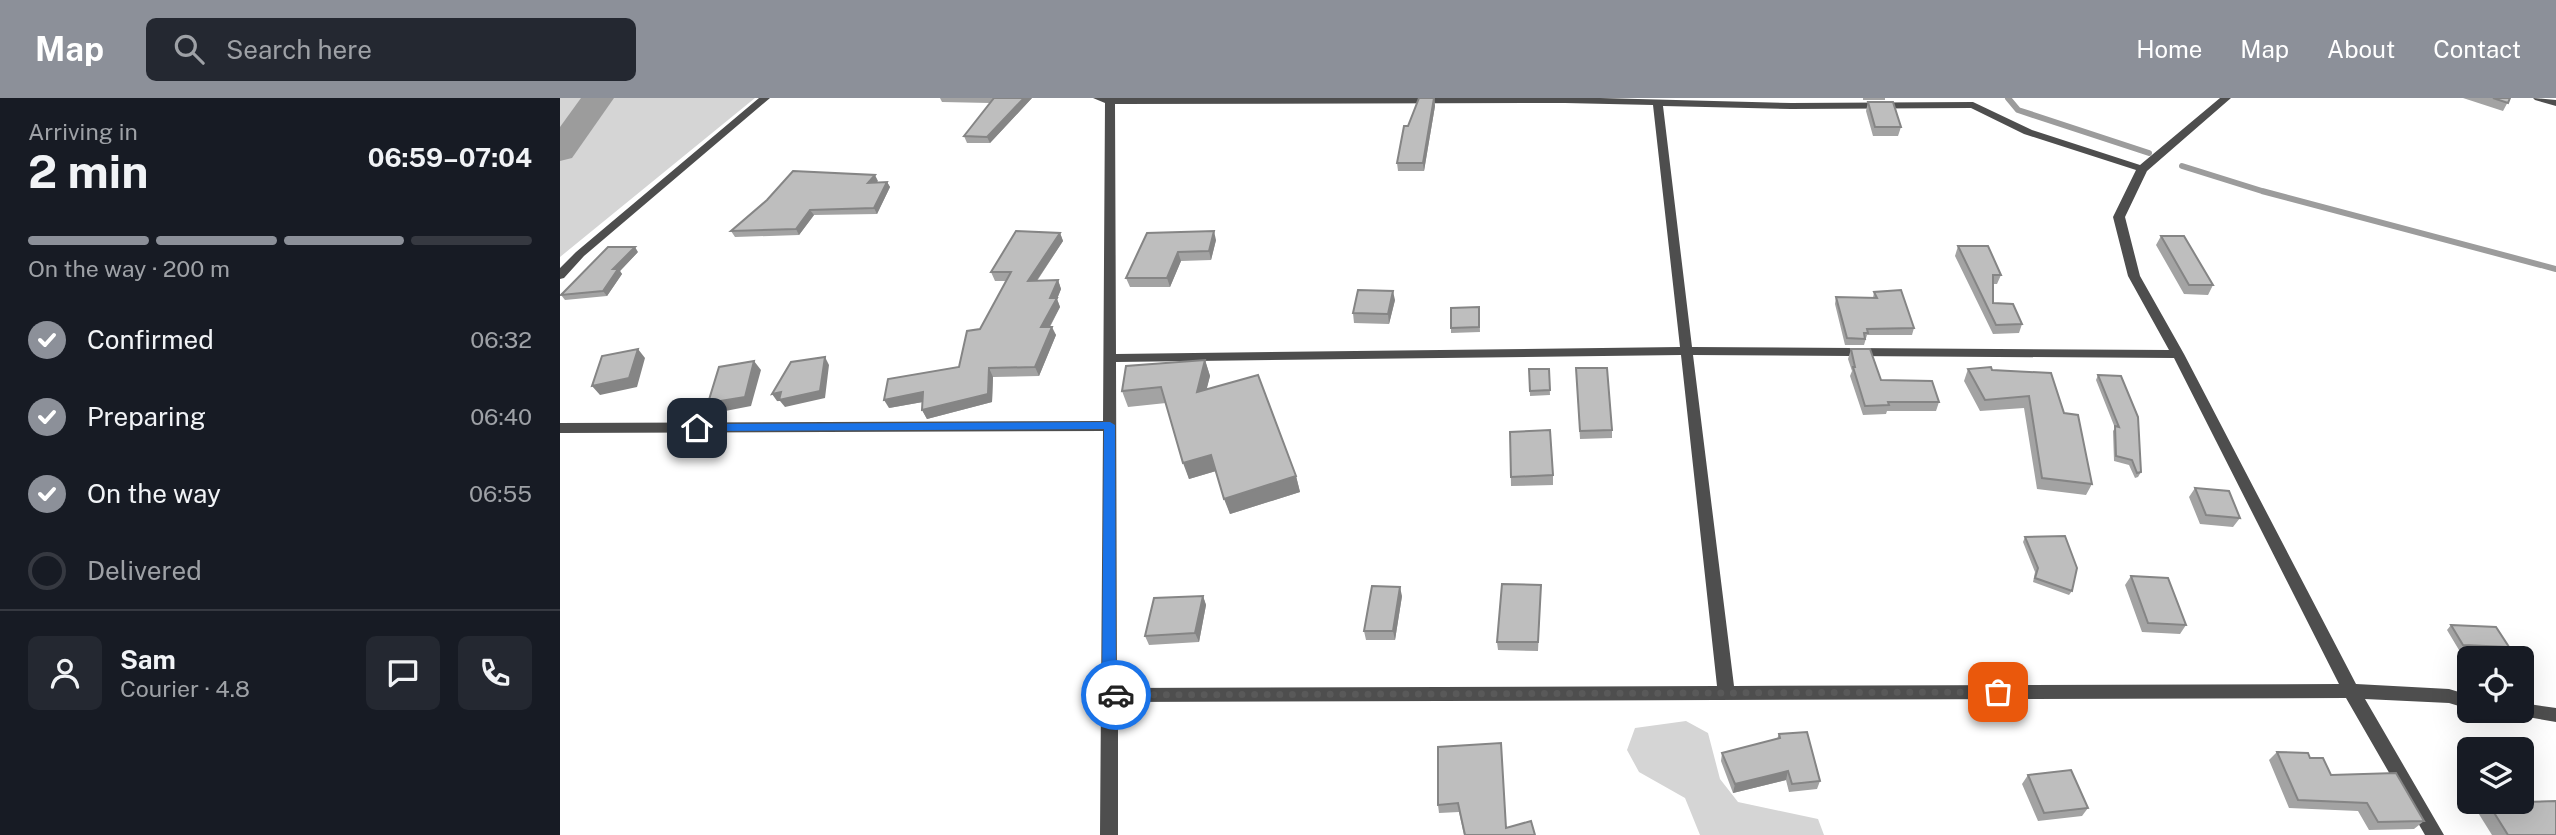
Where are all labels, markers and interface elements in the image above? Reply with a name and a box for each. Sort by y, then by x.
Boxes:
search box [146,18,636,81]
text: Map [35,30,104,68]
icon: search [170,30,208,68]
text: Search here [226,34,372,65]
text: Home [2136,35,2202,63]
text: Map [2240,35,2289,63]
text: About [2327,35,2395,63]
text: Contact [2433,35,2521,63]
text: Arriving in [28,118,138,145]
text: 06:59–07:04 [368,142,532,173]
text: 2 min [28,144,148,198]
text: On the way · 200 m [28,255,230,282]
icon: check [28,321,66,359]
text: Confirmed [87,324,214,355]
text: 06:32 [470,326,532,353]
icon: check [28,398,66,436]
pin [667,398,727,458]
text: Preparing [87,401,206,432]
text: 06:40 [470,403,532,430]
icon: home [678,409,716,447]
icon: check [28,475,66,513]
text: On the way [87,478,221,509]
text: 06:55 [469,480,532,507]
text: Delivered [87,555,202,586]
button: person [28,636,102,710]
button: chat [366,636,440,710]
button: phone [458,636,532,710]
text: Sam [120,644,176,675]
map controls [2457,646,2534,814]
button: locate [2457,646,2534,723]
courier [1081,660,1151,730]
pin [1968,662,2028,722]
icon: bag [1979,673,2017,711]
text: Courier · 4.8 [120,675,250,702]
icon: car [1097,676,1135,714]
button: layers [2457,737,2534,814]

